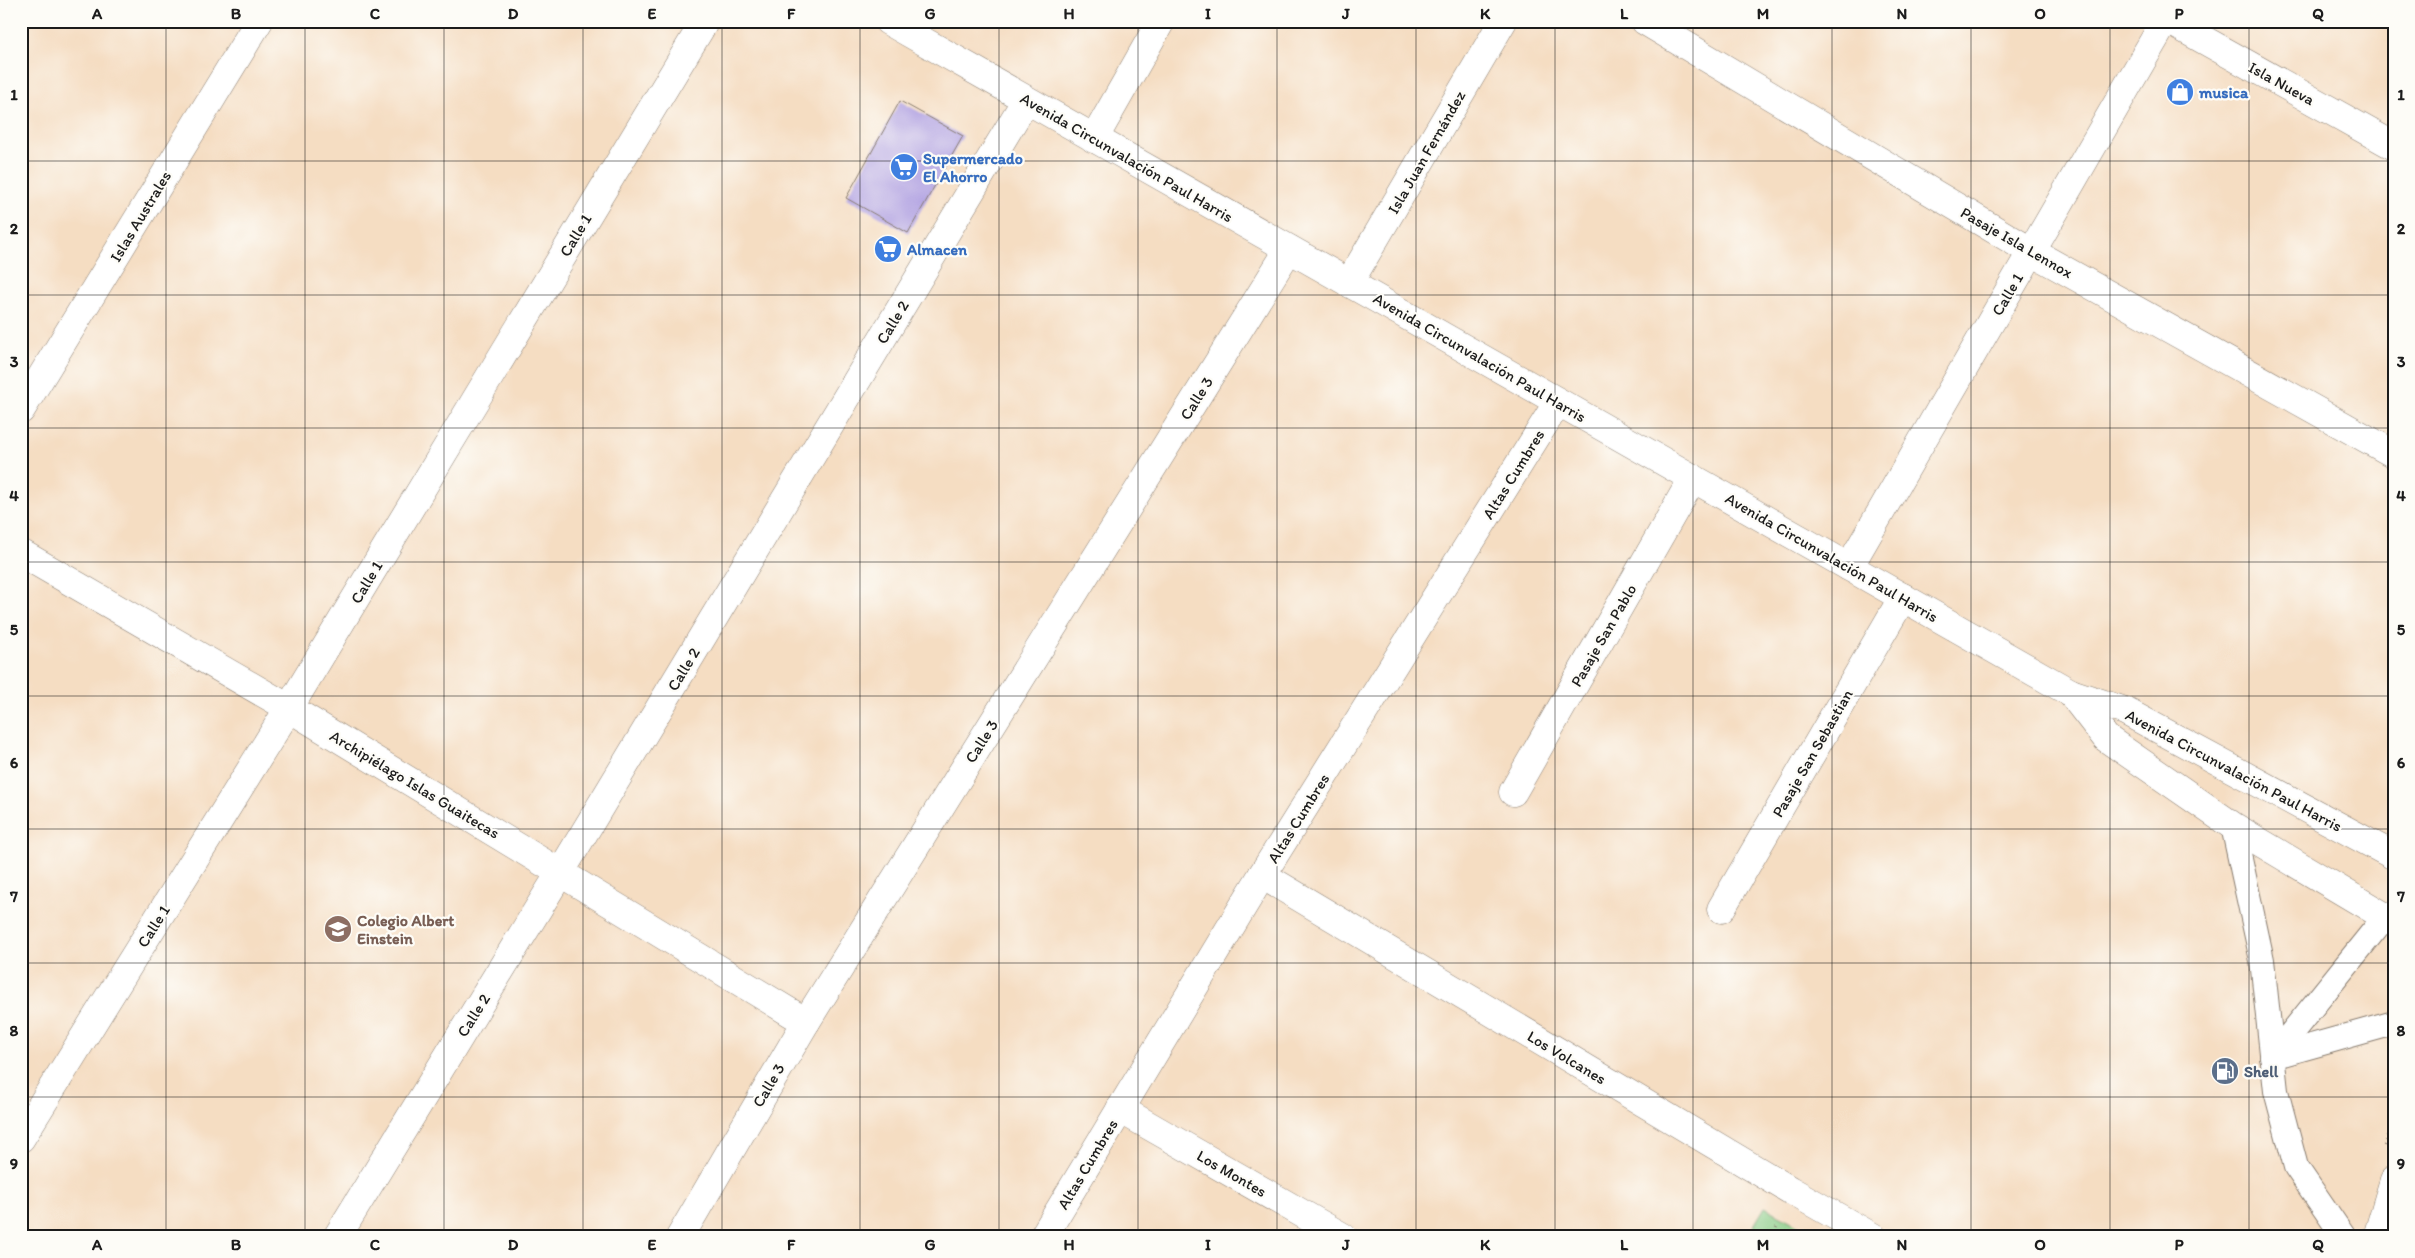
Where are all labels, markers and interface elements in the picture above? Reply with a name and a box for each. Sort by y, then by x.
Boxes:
text: A [91,4,103,23]
text: B [231,4,242,23]
text: C [370,4,381,23]
text: D [508,4,519,23]
text: E [648,4,657,23]
text: F [787,4,796,23]
text: G [924,4,936,23]
text: H [1063,4,1075,23]
text: I [1205,4,1211,23]
text: J [1341,4,1350,23]
text: K [1480,4,1491,23]
text: L [1620,4,1629,23]
text: M [1757,4,1769,23]
text: N [1897,4,1907,23]
text: O [2034,4,2046,23]
text: P [2174,4,2184,23]
text: Q [2312,4,2324,23]
street label: Isla Nueva [2245,58,2319,110]
shop icon: musica [2165,77,2195,107]
place label: musica [2198,83,2249,102]
text: 1 [10,85,18,104]
text: 1 [2397,85,2405,104]
street label: Isla Juan Fernández [1383,87,1470,217]
street label: Avenida Circunvalación Paul Harris [1017,89,1236,226]
place label: Supermercado El Ahorro [923,149,1023,186]
supermarket icon: Supermercado El Ahorro [889,152,919,182]
street label: Islas Australes [106,167,175,265]
street label: Pasaje Isla Lennox [1957,203,2076,282]
street label: Calle 1 [555,210,596,260]
text: 2 [10,219,19,238]
text: 2 [2397,219,2406,238]
supermarket icon: Almacen [873,234,903,264]
place label: Almacen [906,240,968,259]
street label: Calle 1 [1988,269,2028,319]
street label: Avenida Circunvalación Paul Harris [1370,289,1589,426]
street label: Calle 2 [872,297,913,347]
text: 3 [10,352,19,371]
text: 3 [2397,352,2406,371]
street label: Calle 3 [1176,373,1217,423]
street label: Altas Cumbres [1478,426,1548,522]
text: 4 [9,486,19,505]
text: 4 [2396,486,2406,505]
street label: Avenida Circunvalación Paul Harris [1722,489,1941,626]
street label: Calle 1 [346,557,387,607]
street label: Pasaje San Pablo [1566,581,1640,690]
text: 5 [10,620,19,639]
text: 5 [2397,620,2406,639]
street label: Calle 2 [663,644,704,694]
street label: Pasaje San Sebastian [1768,686,1857,821]
street label: Avenida Circunvalación Paul Harris [2122,705,2345,836]
street label: Calle 3 [961,716,1002,766]
street label: Archipiélago Islas Guaitecas [326,726,503,843]
text: 6 [10,753,19,772]
text: 6 [2397,753,2406,772]
street label: Altas Cumbres [1263,770,1333,866]
text: 7 [9,887,18,906]
text: 7 [2396,887,2405,906]
street label: Calle 1 [133,901,174,951]
place label: Colegio Albert Einstein [357,911,454,948]
school or university icon: Colegio Albert Einstein [323,914,353,944]
street label: Calle 2 [453,990,494,1040]
text: 8 [10,1021,19,1040]
text: 8 [2397,1021,2406,1040]
street label: Los Volcanes [1524,1026,1610,1088]
fuel station icon: Shell [2210,1056,2240,1086]
street label: Calle 3 [748,1060,789,1111]
place label: Shell [2244,1062,2279,1081]
street label: Altas Cumbres [1053,1116,1122,1213]
street label: Los Montes [1193,1146,1270,1201]
text: 9 [10,1154,18,1173]
text: 9 [2397,1154,2405,1173]
text: A [91,1235,103,1254]
text: B [231,1235,242,1254]
text: C [370,1235,381,1254]
text: D [508,1235,519,1254]
text: E [648,1235,657,1254]
text: F [787,1235,796,1254]
text: G [924,1235,936,1254]
text: H [1063,1235,1075,1254]
text: I [1205,1235,1211,1254]
text: J [1341,1235,1350,1254]
text: K [1480,1235,1491,1254]
text: L [1620,1235,1629,1254]
text: M [1757,1235,1769,1254]
text: N [1897,1235,1907,1254]
text: O [2034,1235,2046,1254]
text: P [2174,1235,2184,1254]
text: Q [2312,1235,2324,1254]

